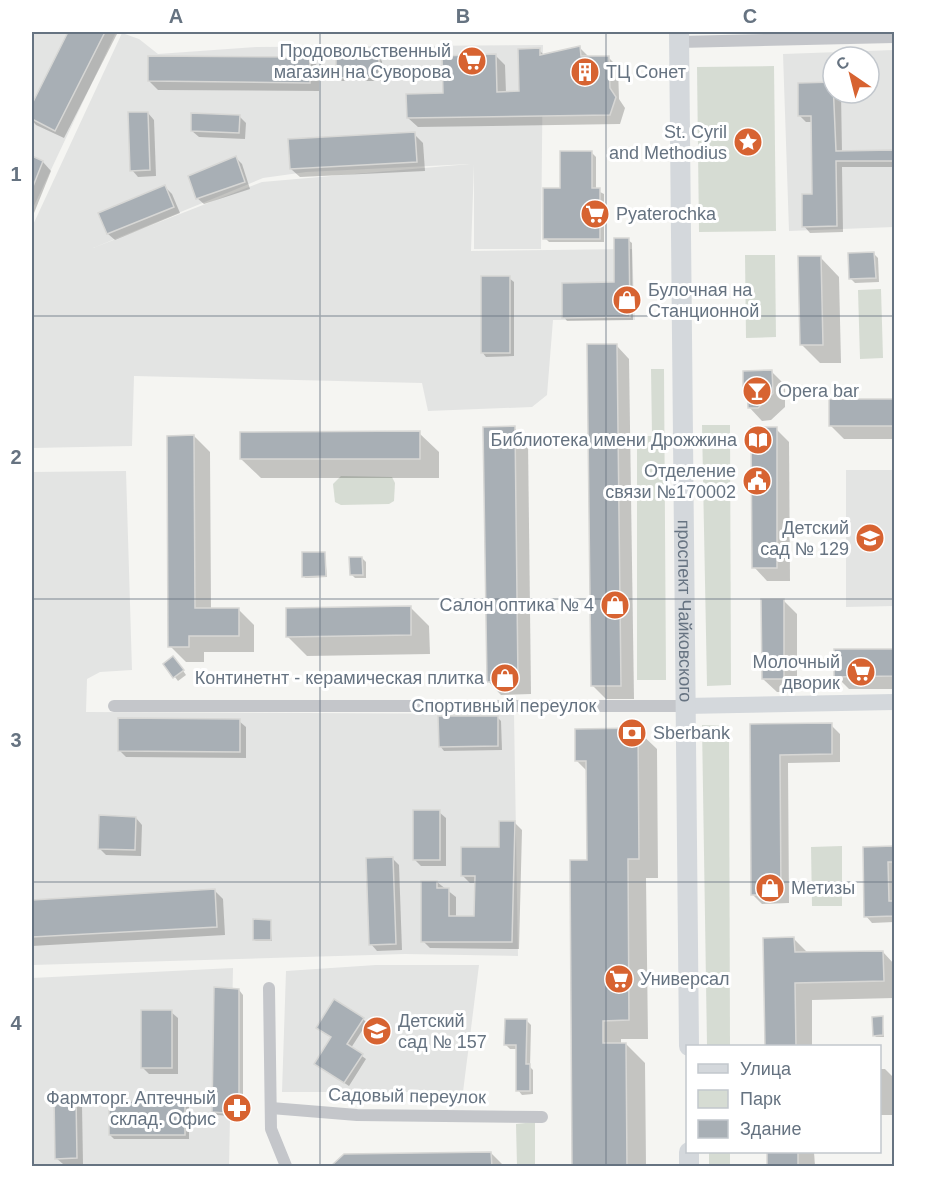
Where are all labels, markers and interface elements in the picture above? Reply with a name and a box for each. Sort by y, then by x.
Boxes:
text: A [169,5,183,27]
text: B [456,5,470,27]
text: C [743,5,757,27]
place label: Продовольственный магазин на Суворова [274,41,452,82]
supermarket icon: Продовольственный магазин на Суворова [456,45,488,77]
north arrow [821,45,881,105]
text: С [833,53,853,73]
building icon: ТЦ Сонет [569,56,601,88]
place label: ТЦ Сонет [606,62,686,82]
place label: St. Cyril and Methodius [609,122,727,163]
place icon: St. Cyril and Methodius [732,126,764,158]
text: 1 [10,163,22,185]
supermarket icon: Pyaterochka [579,198,611,230]
place label: Pyaterochka [616,204,717,224]
place label: Булочная на Станционной [648,280,759,321]
shop icon: Булочная на Станционной [611,284,643,316]
bar icon: Opera bar [741,375,773,407]
place label: Opera bar [778,381,859,401]
library icon: Библиотека имени Дрожжина [742,424,774,456]
place label: Библиотека имени Дрожжина [491,430,738,450]
text: 2 [10,446,22,468]
place label: Отделение связи №170002 [605,461,736,502]
public building icon: Отделение связи №170002 [741,465,773,497]
place label: Детский сад № 129 [760,518,849,559]
street label: проспект Чайковского [674,520,696,702]
school or university icon: Детский сад № 129 [854,522,886,554]
shop icon: Салон оптика № 4 [599,589,631,621]
place label: Салон оптика № 4 [439,595,594,615]
place label: Молочный дворик [753,652,840,693]
supermarket icon: Молочный дворик [845,656,877,688]
shop icon: Континетнт - керамическая плитка [489,662,521,694]
place label: Континетнт - керамическая плитка [195,668,485,688]
street label: Спортивный переулок [412,696,597,716]
bank icon: Sberbank [616,717,648,749]
place label: Sberbank [653,723,731,743]
text: 3 [10,729,22,751]
shop icon: Метизы [754,872,786,904]
place label: Метизы [791,878,855,898]
supermarket icon: Универсал [603,963,635,995]
place label: Универсал [640,969,730,989]
place label: Детский сад № 157 [398,1011,487,1052]
text: 4 [10,1012,22,1034]
school or university icon: Детский сад № 157 [361,1015,393,1047]
legend [686,1045,881,1153]
text: Улица [740,1059,792,1079]
street label: Садовый переулок [328,1085,486,1107]
place label: Фармторг. Аптечный склад. Офис [46,1088,216,1129]
text: Парк [740,1089,781,1109]
pharmacy icon: Фармторг. Аптечный склад. Офис [221,1092,253,1124]
text: Здание [740,1119,801,1139]

